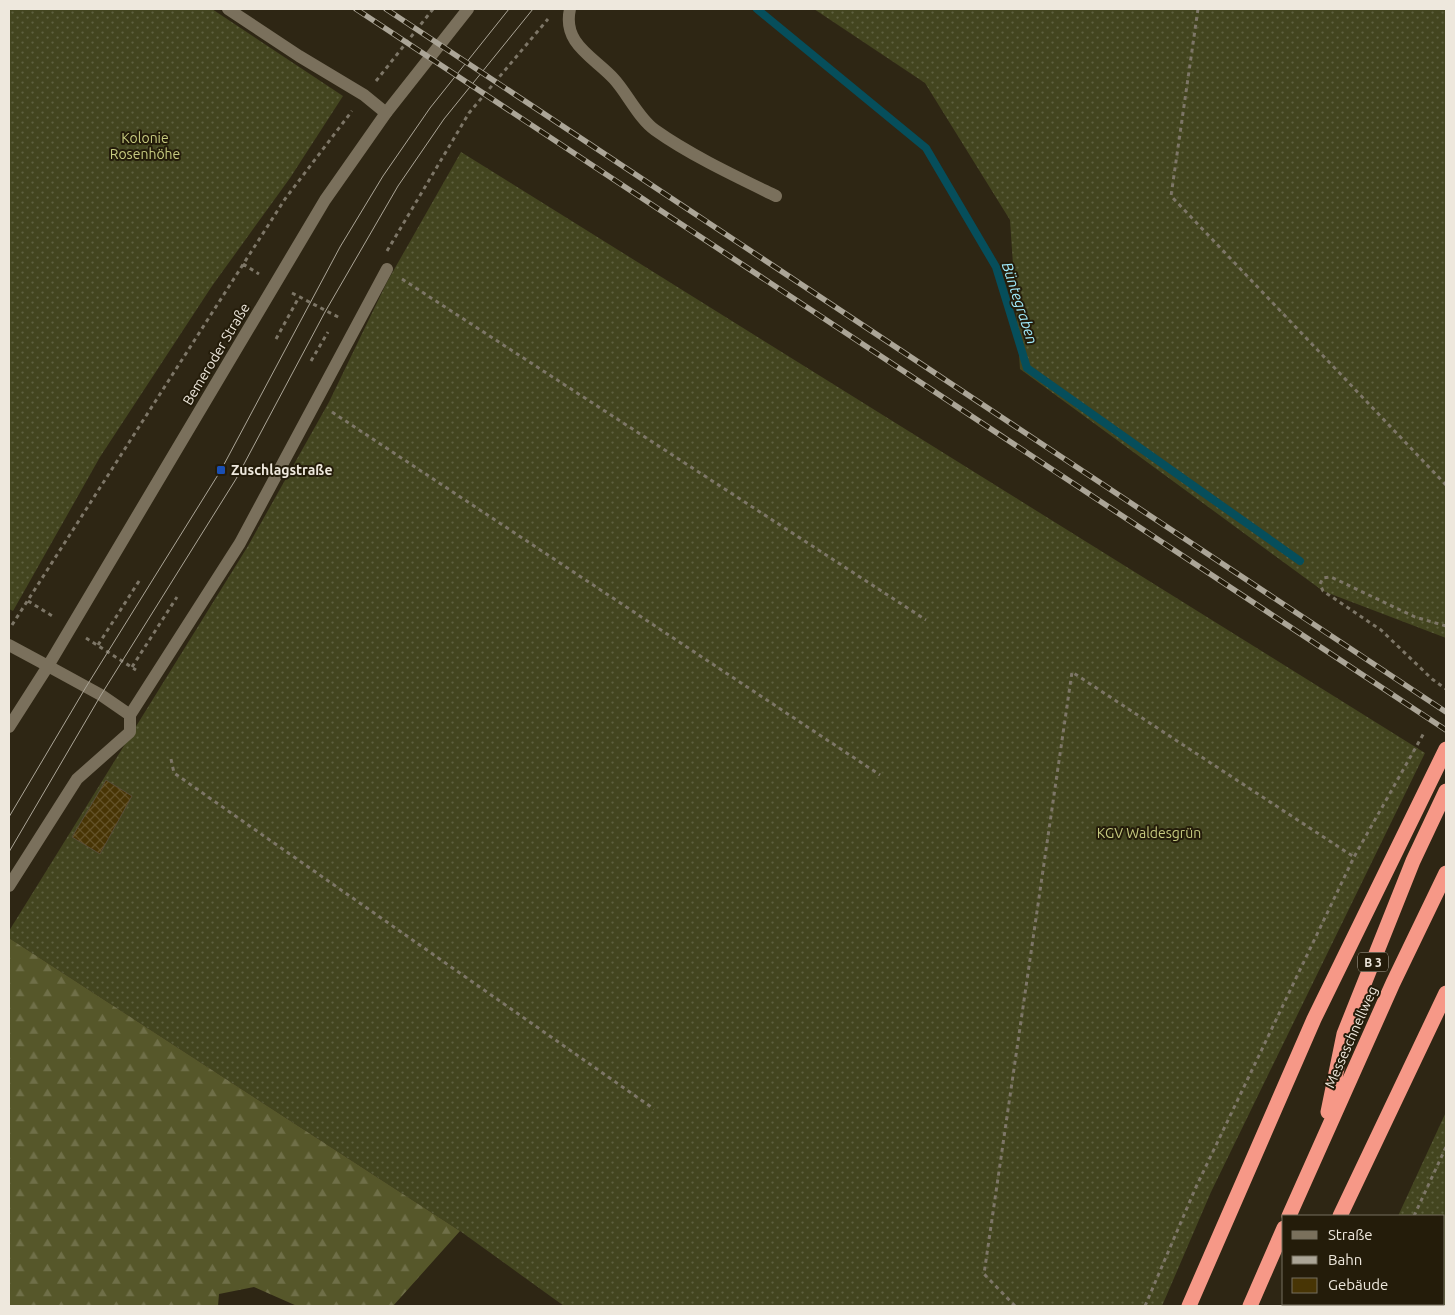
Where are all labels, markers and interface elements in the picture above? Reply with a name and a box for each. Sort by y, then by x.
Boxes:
park label: Kolonie Rosenhöhe [110,130,180,162]
water label: Büntegraben [999,260,1041,346]
street label: Bemeroder Straße [179,300,253,408]
place label: Zuschlagstraße [231,462,332,478]
marker: Zuschlagstraße [215,464,227,476]
park label: KGV Waldesgrün [1097,825,1201,841]
road number: B 3 [1358,952,1388,972]
street label: Messeschnellweg [1321,983,1381,1091]
legend [1282,1215,1445,1305]
text: Straße [1328,1226,1372,1243]
text: Bahn [1328,1251,1362,1268]
text: Gebäude [1328,1276,1388,1293]

